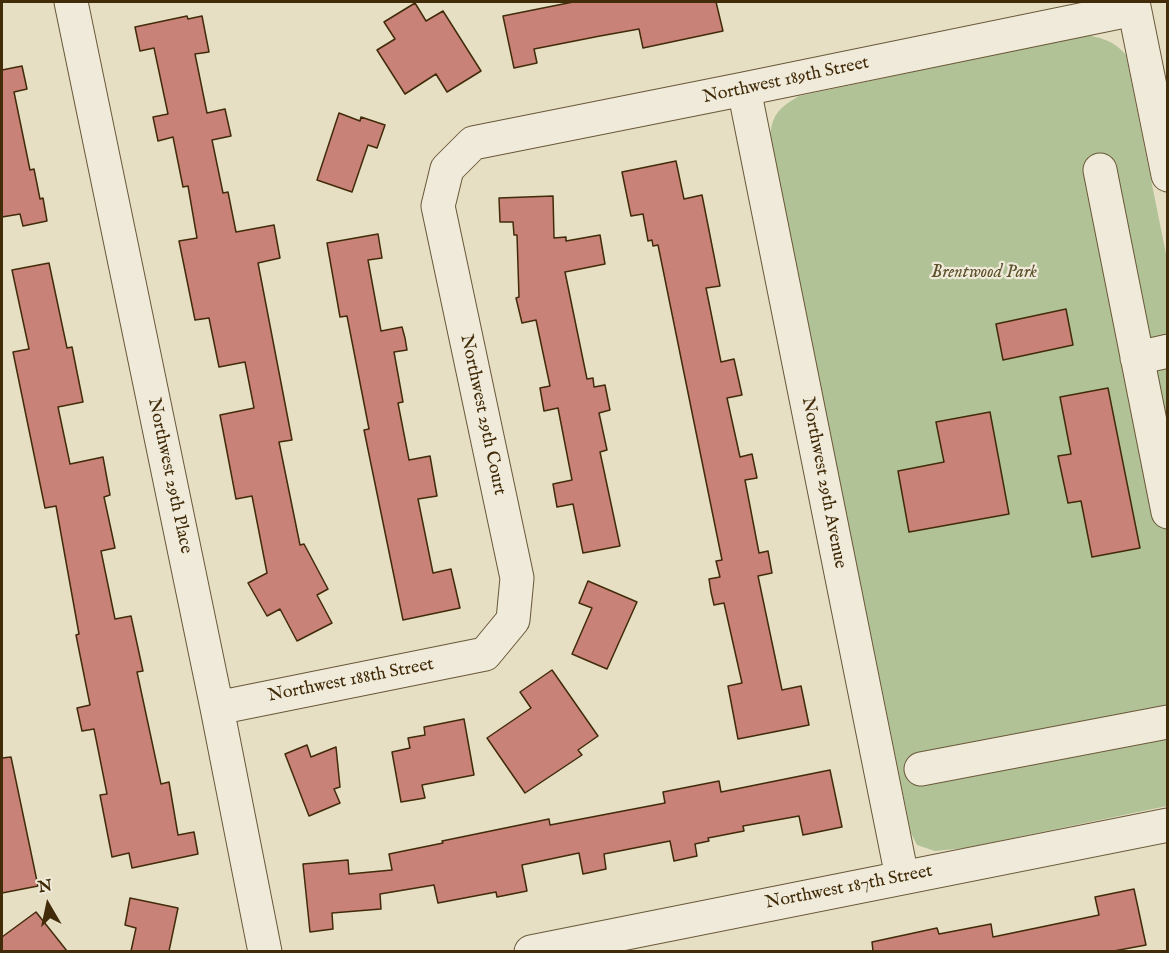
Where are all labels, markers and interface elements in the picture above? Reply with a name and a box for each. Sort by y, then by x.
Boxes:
street label: Northwest 189th Street [701,53,871,109]
park label: Brentwood Park [931,262,1037,284]
street label: Northwest 29th Court [454,333,510,497]
street label: Northwest 29th Avenue [796,395,850,571]
street label: Northwest 29th Place [142,396,196,556]
street label: Northwest 188th Street [266,654,436,708]
street label: Northwest 187th Street [764,861,934,915]
north arrow [18,875,78,935]
text: N [37,876,54,898]

